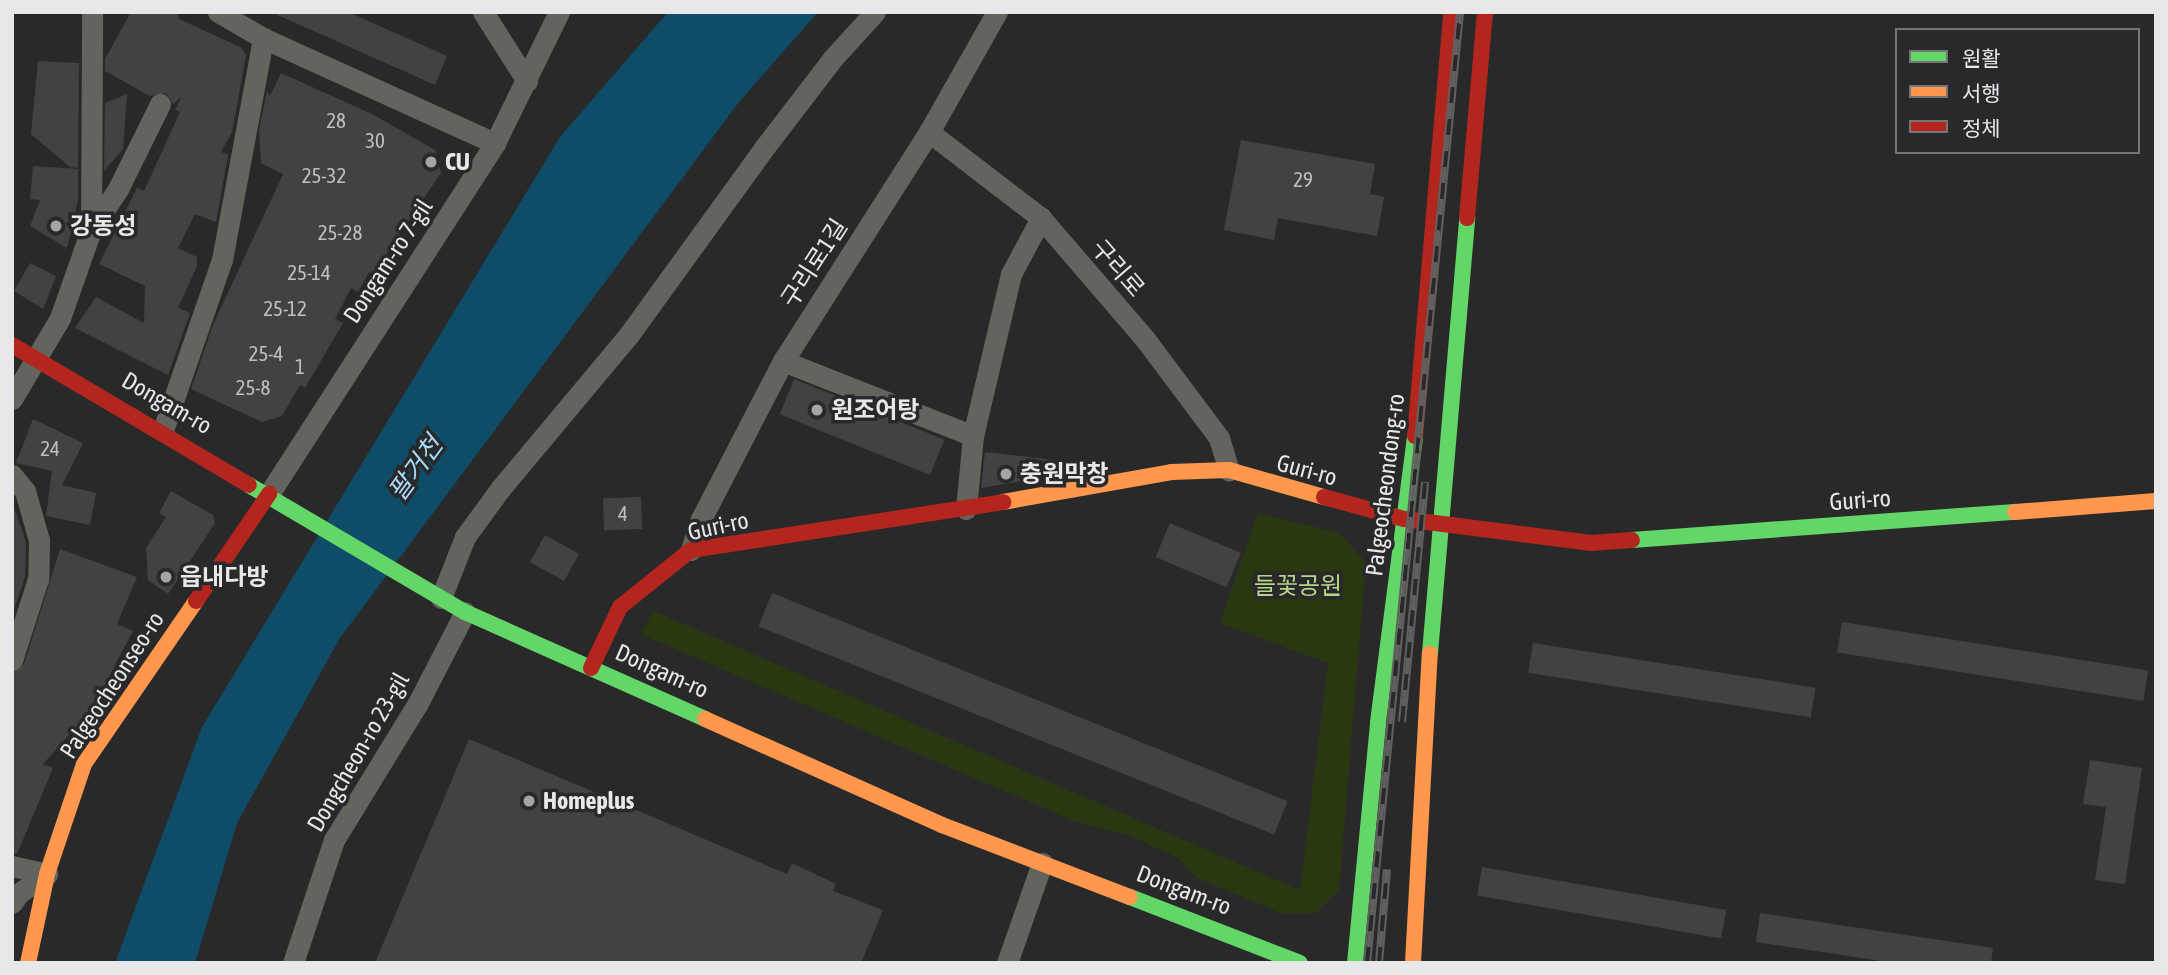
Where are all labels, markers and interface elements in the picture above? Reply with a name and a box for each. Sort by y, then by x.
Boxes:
legend [1895,28,2140,154]
text: 원활 [1962,46,2001,70]
text: 서행 [1962,81,2001,105]
house number: 28 [326,107,346,133]
text: 정체 [1962,116,2001,140]
house number: 30 [365,127,385,153]
place label: CU [445,148,470,176]
marker: CU [423,154,439,170]
house number: 25-32 [302,162,346,188]
house number: 29 [1293,166,1313,192]
street label: Dongam-ro 7-gil [337,194,439,328]
place label: 강동성 [70,212,136,240]
street label: 구리로1길 [775,213,853,313]
marker: 강동성 [48,218,64,234]
house number: 25-28 [318,219,362,245]
street label: 구리로 [1085,234,1151,302]
house number: 25-14 [287,259,331,285]
house number: 25-12 [263,295,307,321]
house number: 25-4 [249,340,283,366]
house number: 1 [295,353,305,379]
street label: Dongam-ro [117,366,217,440]
house number: 25-8 [236,374,270,400]
street label: Palgeocheondong-ro [1360,392,1410,578]
place label: 원조어탕 [831,396,919,424]
marker: 원조어탕 [809,402,825,418]
water label: 팔거천 [382,431,450,507]
house number: 24 [40,435,60,461]
street label: Guri-ro [1274,448,1340,492]
place label: 충원막창 [1020,460,1108,488]
marker: 충원막창 [998,466,1014,482]
street label: Guri-ro [1828,483,1892,517]
house number: 4 [618,500,628,526]
street label: Guri-ro [685,506,751,546]
place label: 읍내다방 [180,563,268,591]
marker: 읍내다방 [158,569,174,585]
park label: 들꽃공원 [1254,572,1342,600]
street label: Palgeocheonseo-ro [54,606,170,764]
street label: Dongam-ro [611,638,713,704]
street label: Dongcheon-ro 23-gil [301,667,415,837]
place label: Homeplus [543,787,634,815]
marker: Homeplus [521,793,537,809]
street label: Dongam-ro [1133,859,1235,921]

